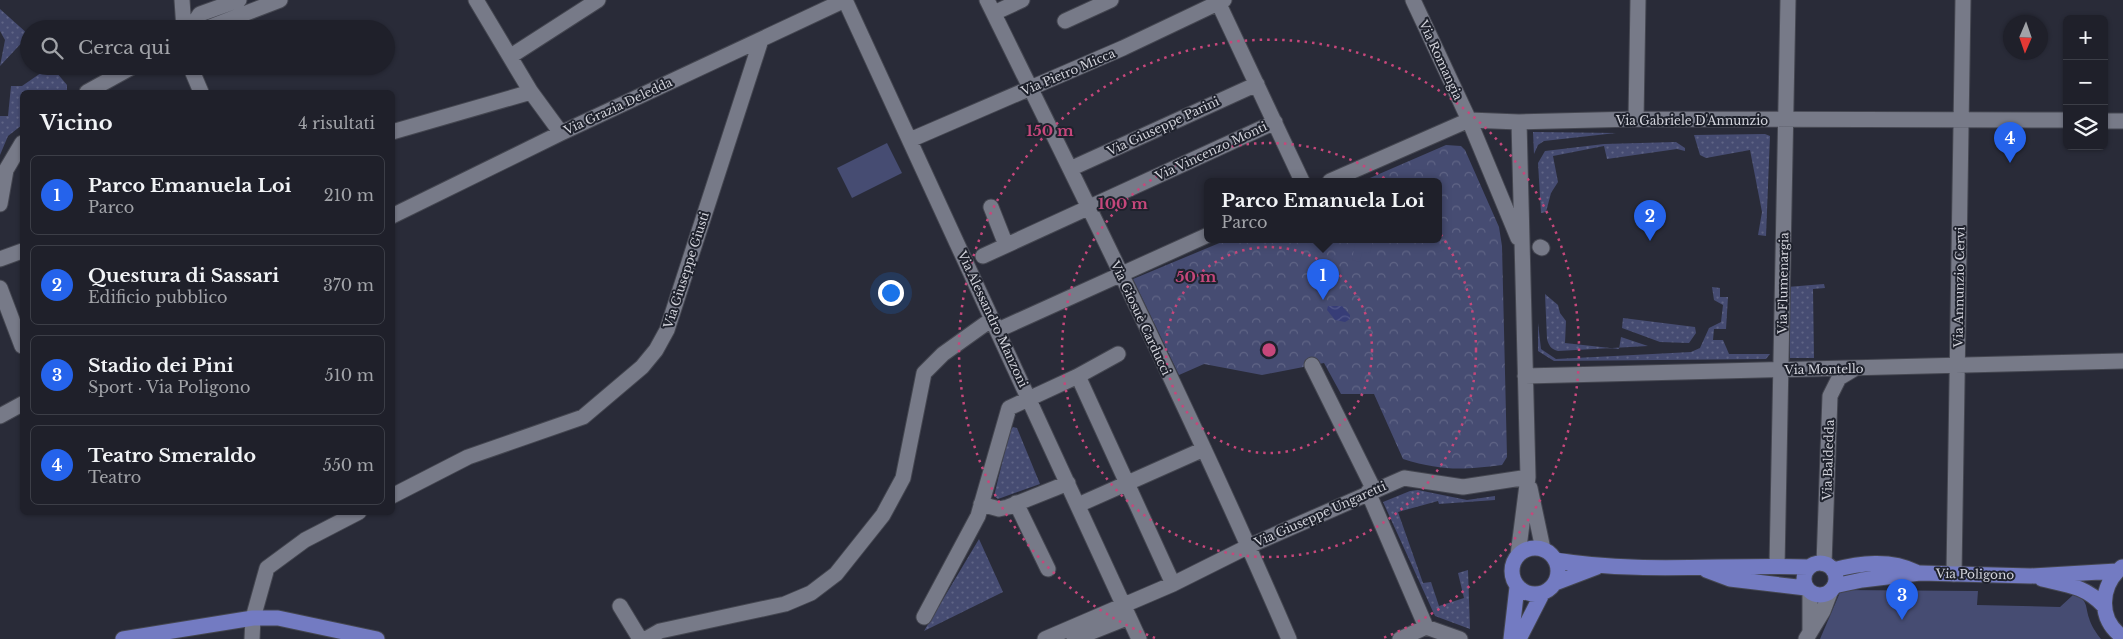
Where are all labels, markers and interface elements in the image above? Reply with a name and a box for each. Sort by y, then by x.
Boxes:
north arrow [2003,15,2048,60]
map controls [2063,15,2108,150]
button: + [2063,15,2108,60]
street label: Via Romangia [1416,17,1466,103]
search box [20,20,395,75]
icon: search [38,34,66,62]
text: Cerca qui [78,36,171,59]
street label: Via Pietro Micca [1018,45,1118,99]
button: − [2063,60,2108,105]
street label: Via Grazia Deledda [560,74,675,138]
street label: Via Giuseppe Parini [1104,93,1221,159]
button: layers [2063,105,2108,150]
text: Vicino [40,110,113,136]
text: 4 risultati [298,113,375,133]
street label: Via Gabriele D'Annunzio [1615,113,1768,128]
street label: Via Vincenzo Monti [1152,119,1269,184]
text: 150 m [1026,121,1074,140]
pin: 4 [1994,122,2026,163]
text: Parco Emanuela Loi [88,174,291,197]
popup [1204,178,1442,243]
text: 1 [54,185,60,205]
text: 210 m [324,185,374,205]
text: Parco Emanuela Loi [1221,189,1425,212]
text: 100 m [1098,194,1148,213]
text: Parco [88,197,134,217]
pin: 2 [1634,200,1666,241]
street label: Via Giuseppe Giusti [660,210,712,331]
text: Parco [1221,212,1268,232]
street label: Via Annunzio Cervi [1950,227,1968,348]
street label: Via Flumenargia [1775,232,1791,335]
street label: Via Alessandro Manzoni [954,248,1031,390]
street label: Via Giosuè Carducci [1107,257,1174,378]
pin: 1 [1307,259,1339,300]
text: Questura di Sassari [88,264,279,287]
text: 50 m [1176,267,1217,286]
text: 2 [52,275,62,295]
text: 370 m [323,275,374,295]
your location [878,280,904,306]
text: Edificio pubblico [88,287,228,307]
centre of rings [1260,341,1278,359]
text: Stadio dei Pini [88,354,234,377]
street label: Via Montello [1783,361,1864,377]
text: 3 [52,365,62,385]
text: 510 m [325,365,374,385]
text: Sport · Via Poligono [88,377,251,397]
street label: Via Baldedda [1819,419,1837,502]
text: Teatro Smeraldo [88,444,256,467]
text: 4 [52,455,62,475]
text: 550 m [323,455,374,475]
text: Teatro [88,467,141,487]
street label: Via Giuseppe Ungaretti [1251,478,1388,550]
street label: Via Poligono [1935,566,2014,582]
pin: 3 [1886,579,1918,620]

